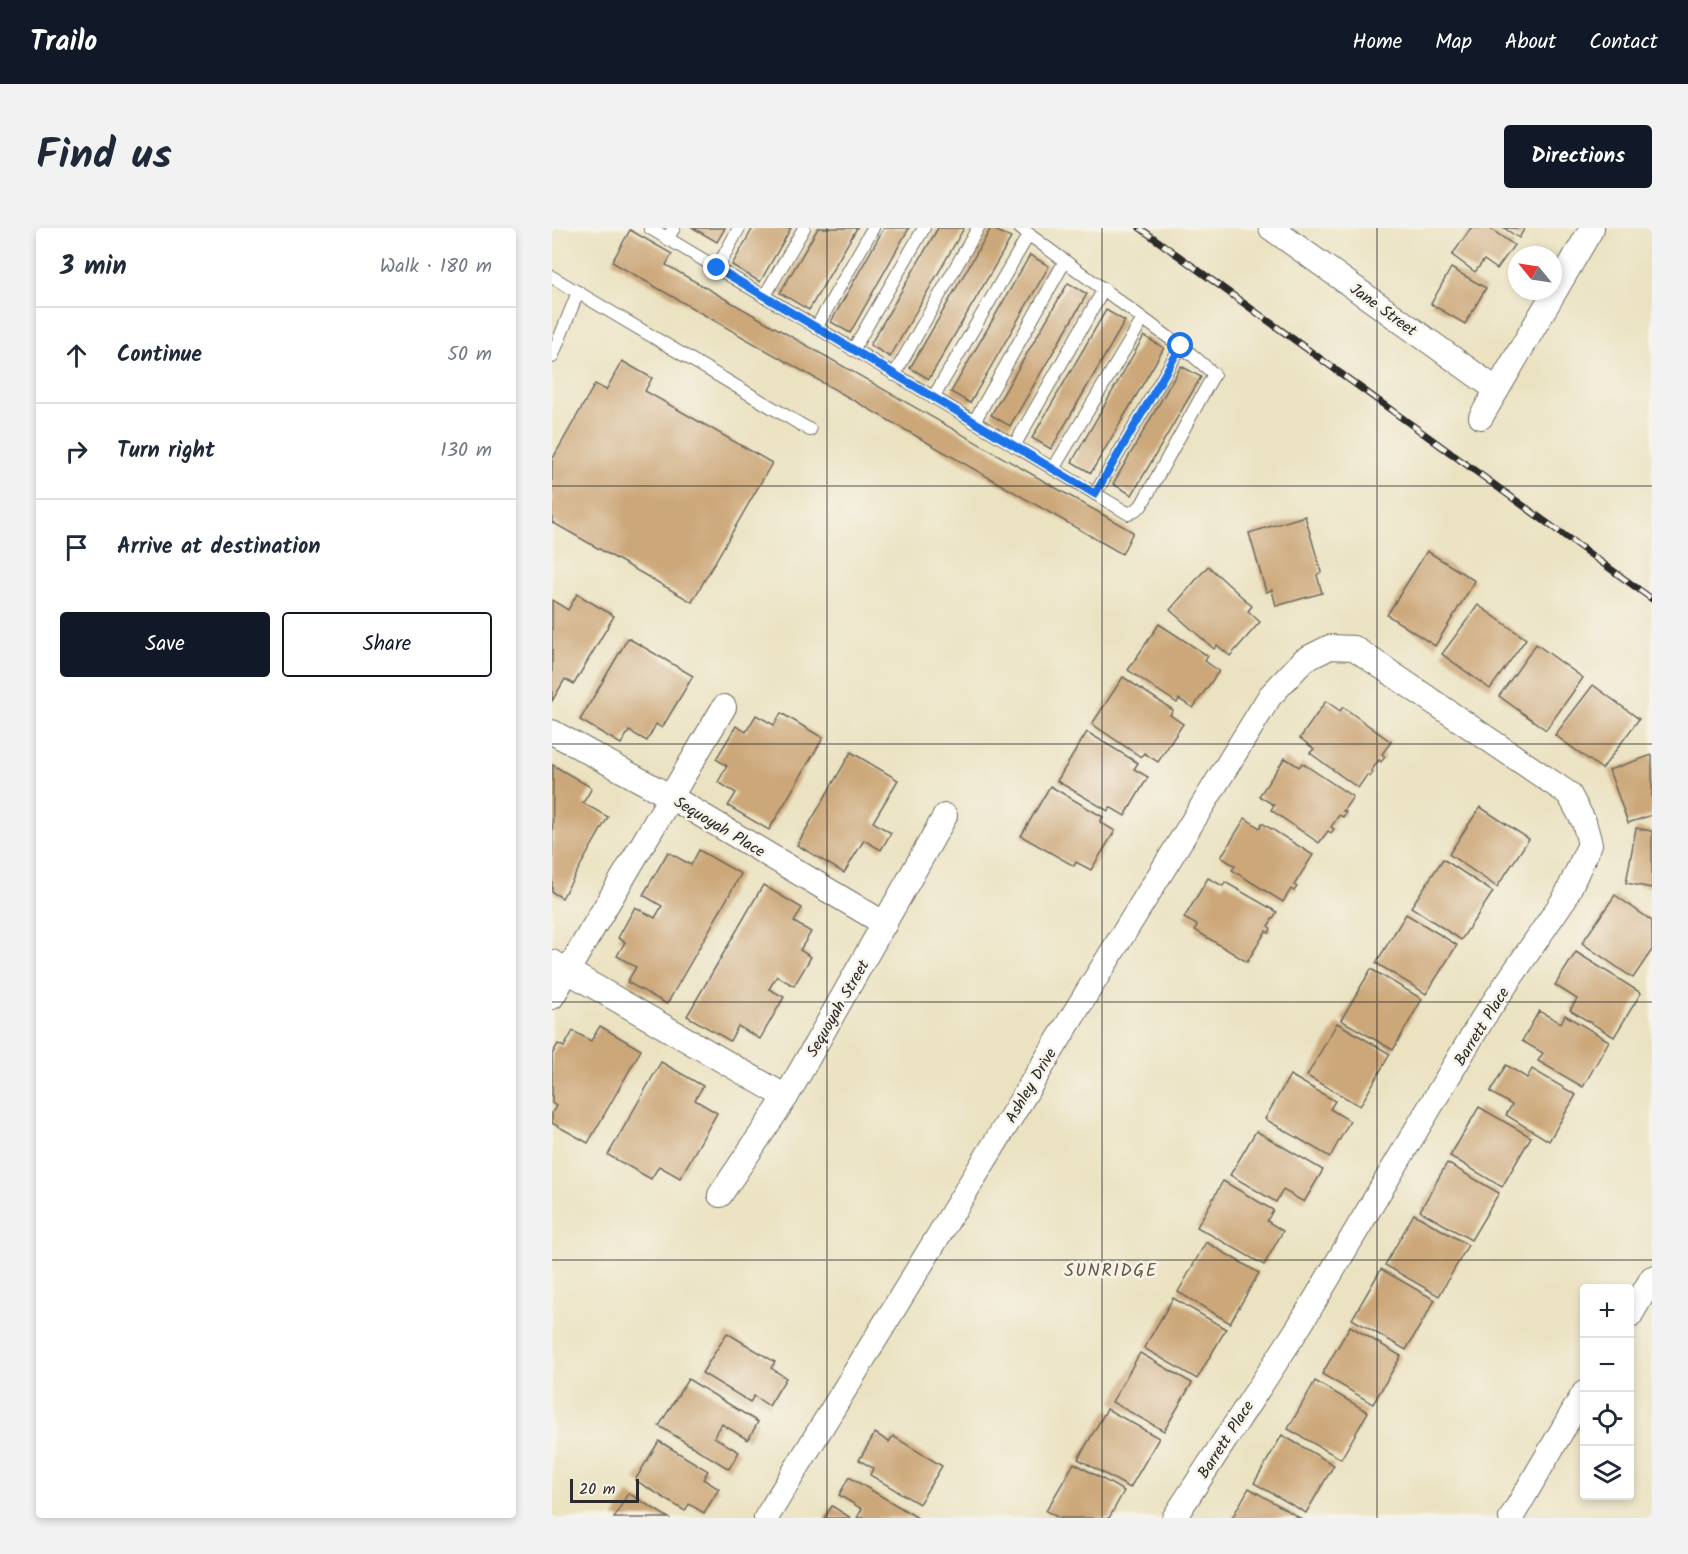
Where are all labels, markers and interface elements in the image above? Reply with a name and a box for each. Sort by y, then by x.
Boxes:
text: Trailo [30,20,97,65]
text: Home [1353,26,1402,59]
text: Map [1435,26,1472,59]
text: About [1505,26,1556,59]
text: Contact [1589,26,1658,59]
text: Find us [36,123,172,190]
button: Directions [1504,125,1652,188]
text: 3 min [60,246,127,288]
north arrow [1508,246,1562,300]
text: Walk · 180 m [380,251,492,283]
route end [703,254,729,280]
street label: Jane Street [1344,277,1423,344]
route start [1167,332,1193,358]
text: Continue [117,338,202,373]
icon: ahead [60,339,93,372]
text: 50 m [447,339,492,371]
text: Turn right [117,434,215,469]
icon: right [60,435,93,468]
text: 130 m [440,435,492,467]
text: Arrive at destination [117,530,320,565]
icon: arrive [60,531,93,564]
button: Save [60,612,270,677]
button: Share [282,612,492,677]
street label: Sequoyah Place [669,790,770,864]
street label: Sequoyah Street [800,955,877,1062]
street label: Barrett Place [1448,983,1516,1071]
street label: Ashley Drive [999,1044,1064,1128]
district label: SUNRIDGE [1064,1257,1158,1286]
map controls [1580,1284,1634,1500]
button: + [1580,1284,1634,1338]
button: − [1580,1338,1634,1392]
button: locate [1580,1392,1634,1446]
street label: Barrett Place [1192,1396,1261,1484]
button: layers [1580,1446,1634,1500]
scale bar [570,1476,639,1504]
text: 20 m [579,1477,615,1502]

